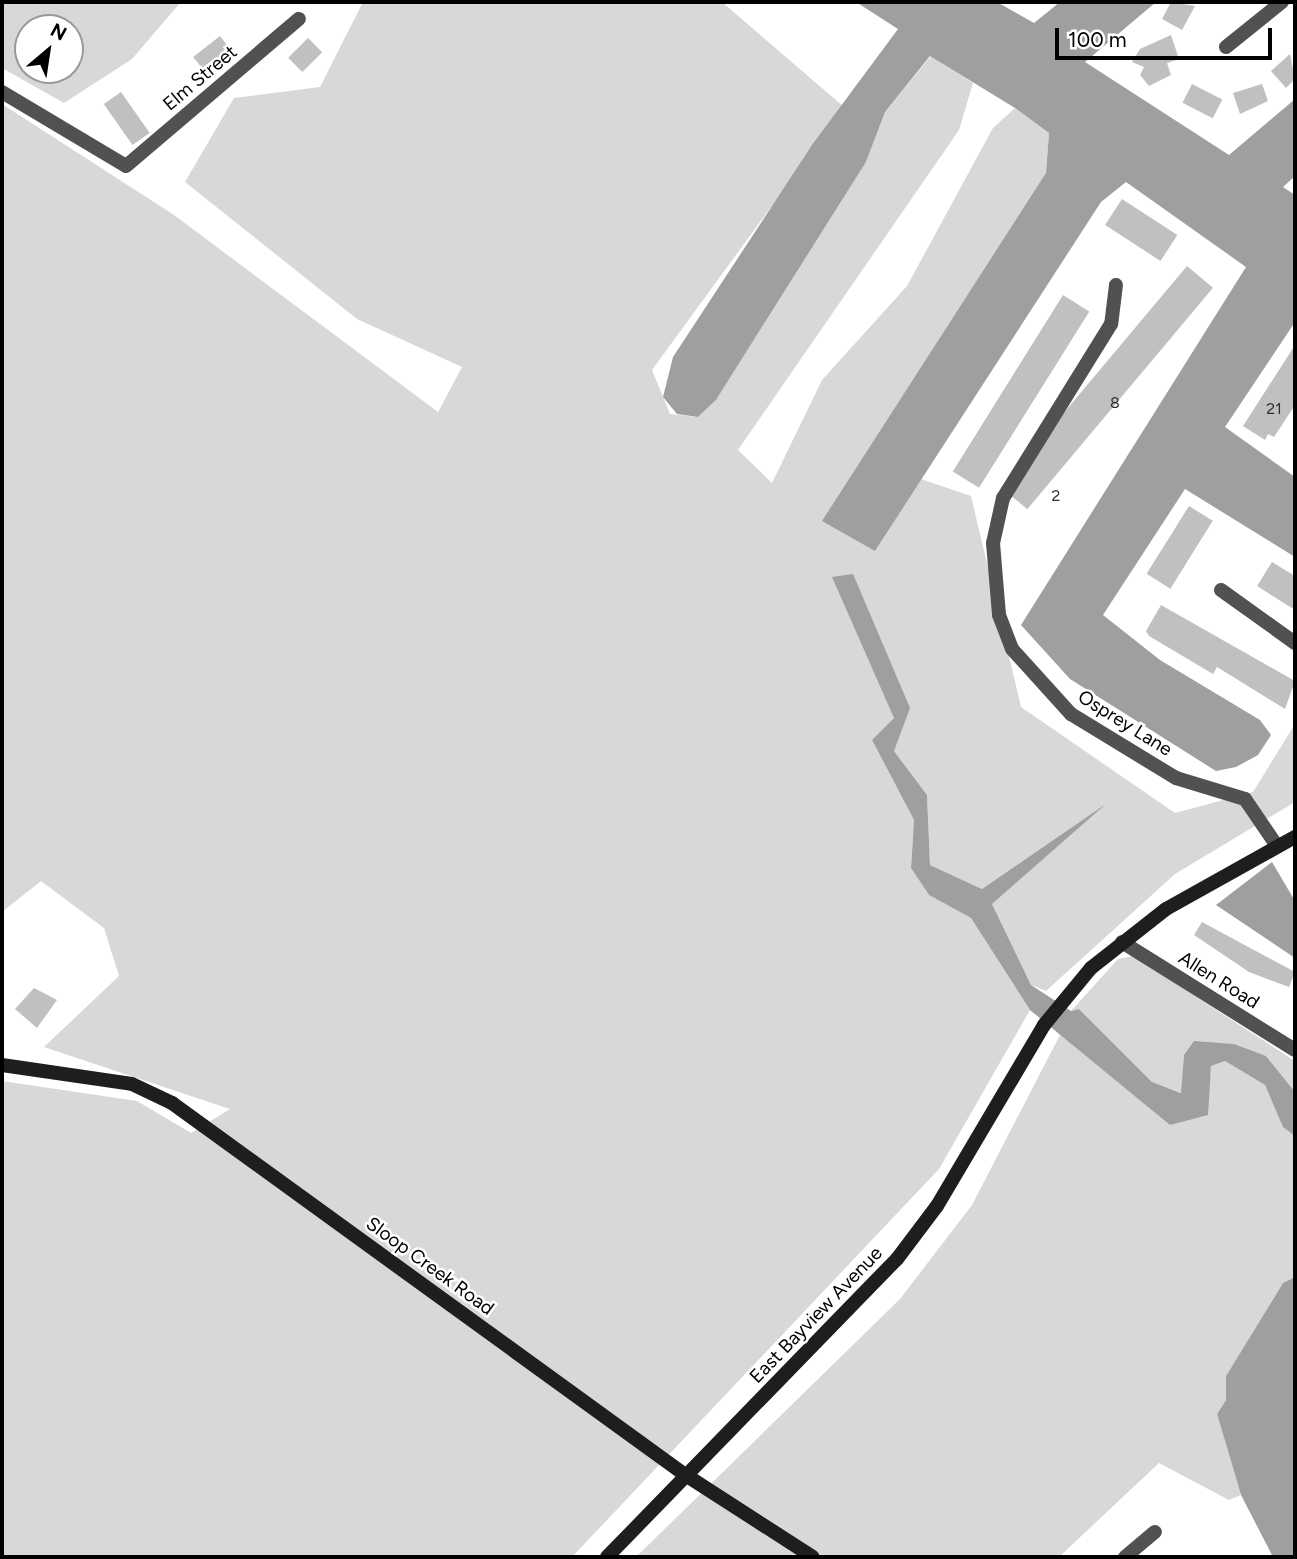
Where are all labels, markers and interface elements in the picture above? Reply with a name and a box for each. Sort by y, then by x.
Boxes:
north arrow [14,14,84,84]
scale bar [1059,14,1276,58]
text: N [46,18,70,46]
text: 100 m [1068,27,1127,52]
street label: Elm Street [158,41,242,115]
house number: 8 [1110,393,1120,413]
house number: 21 [1266,399,1282,419]
house number: 2 [1052,486,1060,506]
street label: Osprey Lane [1074,685,1176,761]
street label: Allen Road [1175,946,1263,1014]
street label: Sloop Creek Road [362,1212,498,1320]
street label: East Bayview Avenue [745,1242,887,1388]

